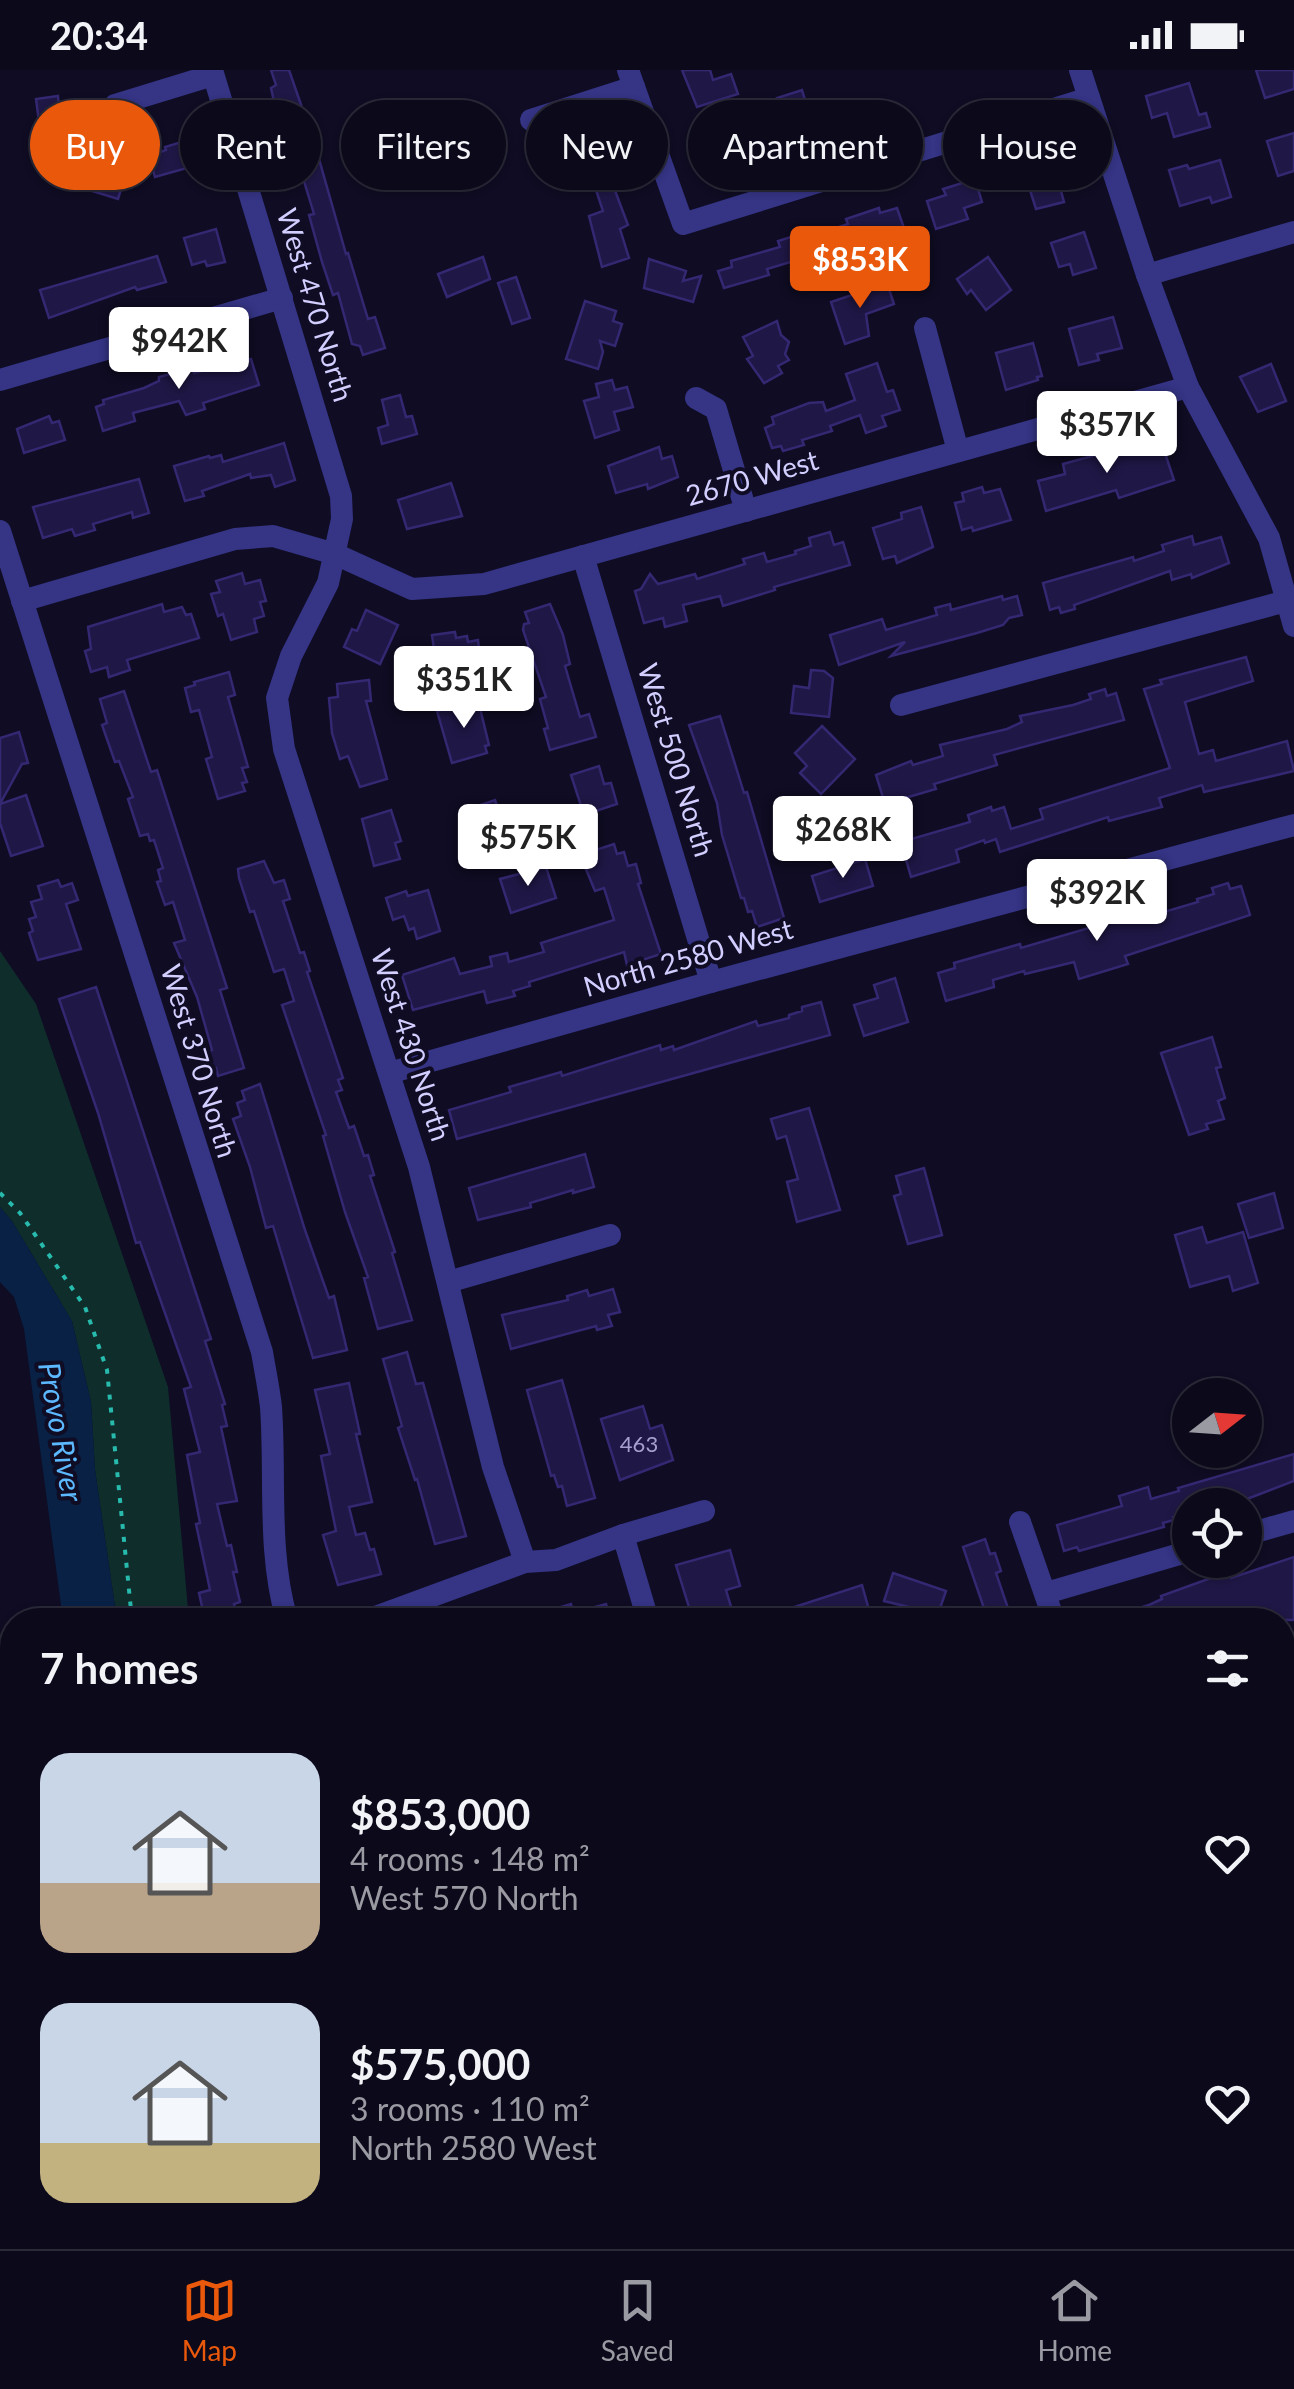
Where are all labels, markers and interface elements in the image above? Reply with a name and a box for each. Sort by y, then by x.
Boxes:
text: 20:34 [50,12,148,58]
chip: Buy [30,100,160,190]
chip: Rent [180,100,321,190]
chip: Filters [341,100,506,190]
chip: New [526,100,668,190]
chip: Apartment [688,100,923,190]
chip: House [943,100,1112,190]
street label: West 470 North [270,204,361,405]
pin: $853K [790,226,930,311]
text: $853K [812,239,908,278]
pin: $942K [109,307,249,392]
text: $942K [131,320,227,359]
pin: $357K [1037,391,1177,476]
text: $357K [1059,404,1155,443]
street label: 2670 West [682,442,822,512]
pin: $351K [394,646,534,731]
text: $351K [416,659,512,698]
street label: West 500 North [631,659,722,860]
pin: $268K [773,796,913,881]
pin: $575K [458,804,598,889]
text: $268K [795,809,891,848]
text: $575K [480,817,576,856]
pin: $392K [1027,859,1167,944]
text: $392K [1049,872,1145,911]
street label: North 2580 West [579,911,796,1003]
street label: West 430 North [365,944,459,1145]
street label: West 370 North [154,960,245,1161]
water label: Provo River [32,1359,92,1505]
north arrow [1172,1378,1262,1468]
map controls [1172,1378,1262,1578]
house number: 463 [620,1430,658,1457]
button: locate [1172,1488,1262,1578]
icon: filters [1200,1641,1255,1696]
text: 7 homes [40,1643,198,1693]
text: $853,000 [350,1789,530,1839]
icon: home [120,1793,240,1913]
icon: heart [1200,1826,1255,1881]
text: 4 rooms · 148 m² [350,1839,590,1878]
text: West 570 North [350,1878,579,1917]
text: $575,000 [350,2039,530,2089]
icon: home [120,2043,240,2163]
icon: heart [1200,2076,1255,2131]
text: 3 rooms · 110 m² [350,2089,590,2128]
text: North 2580 West [350,2128,597,2167]
tab: Map [182,2273,237,2367]
tab: Saved [601,2273,674,2367]
tab: Home [1038,2273,1112,2367]

